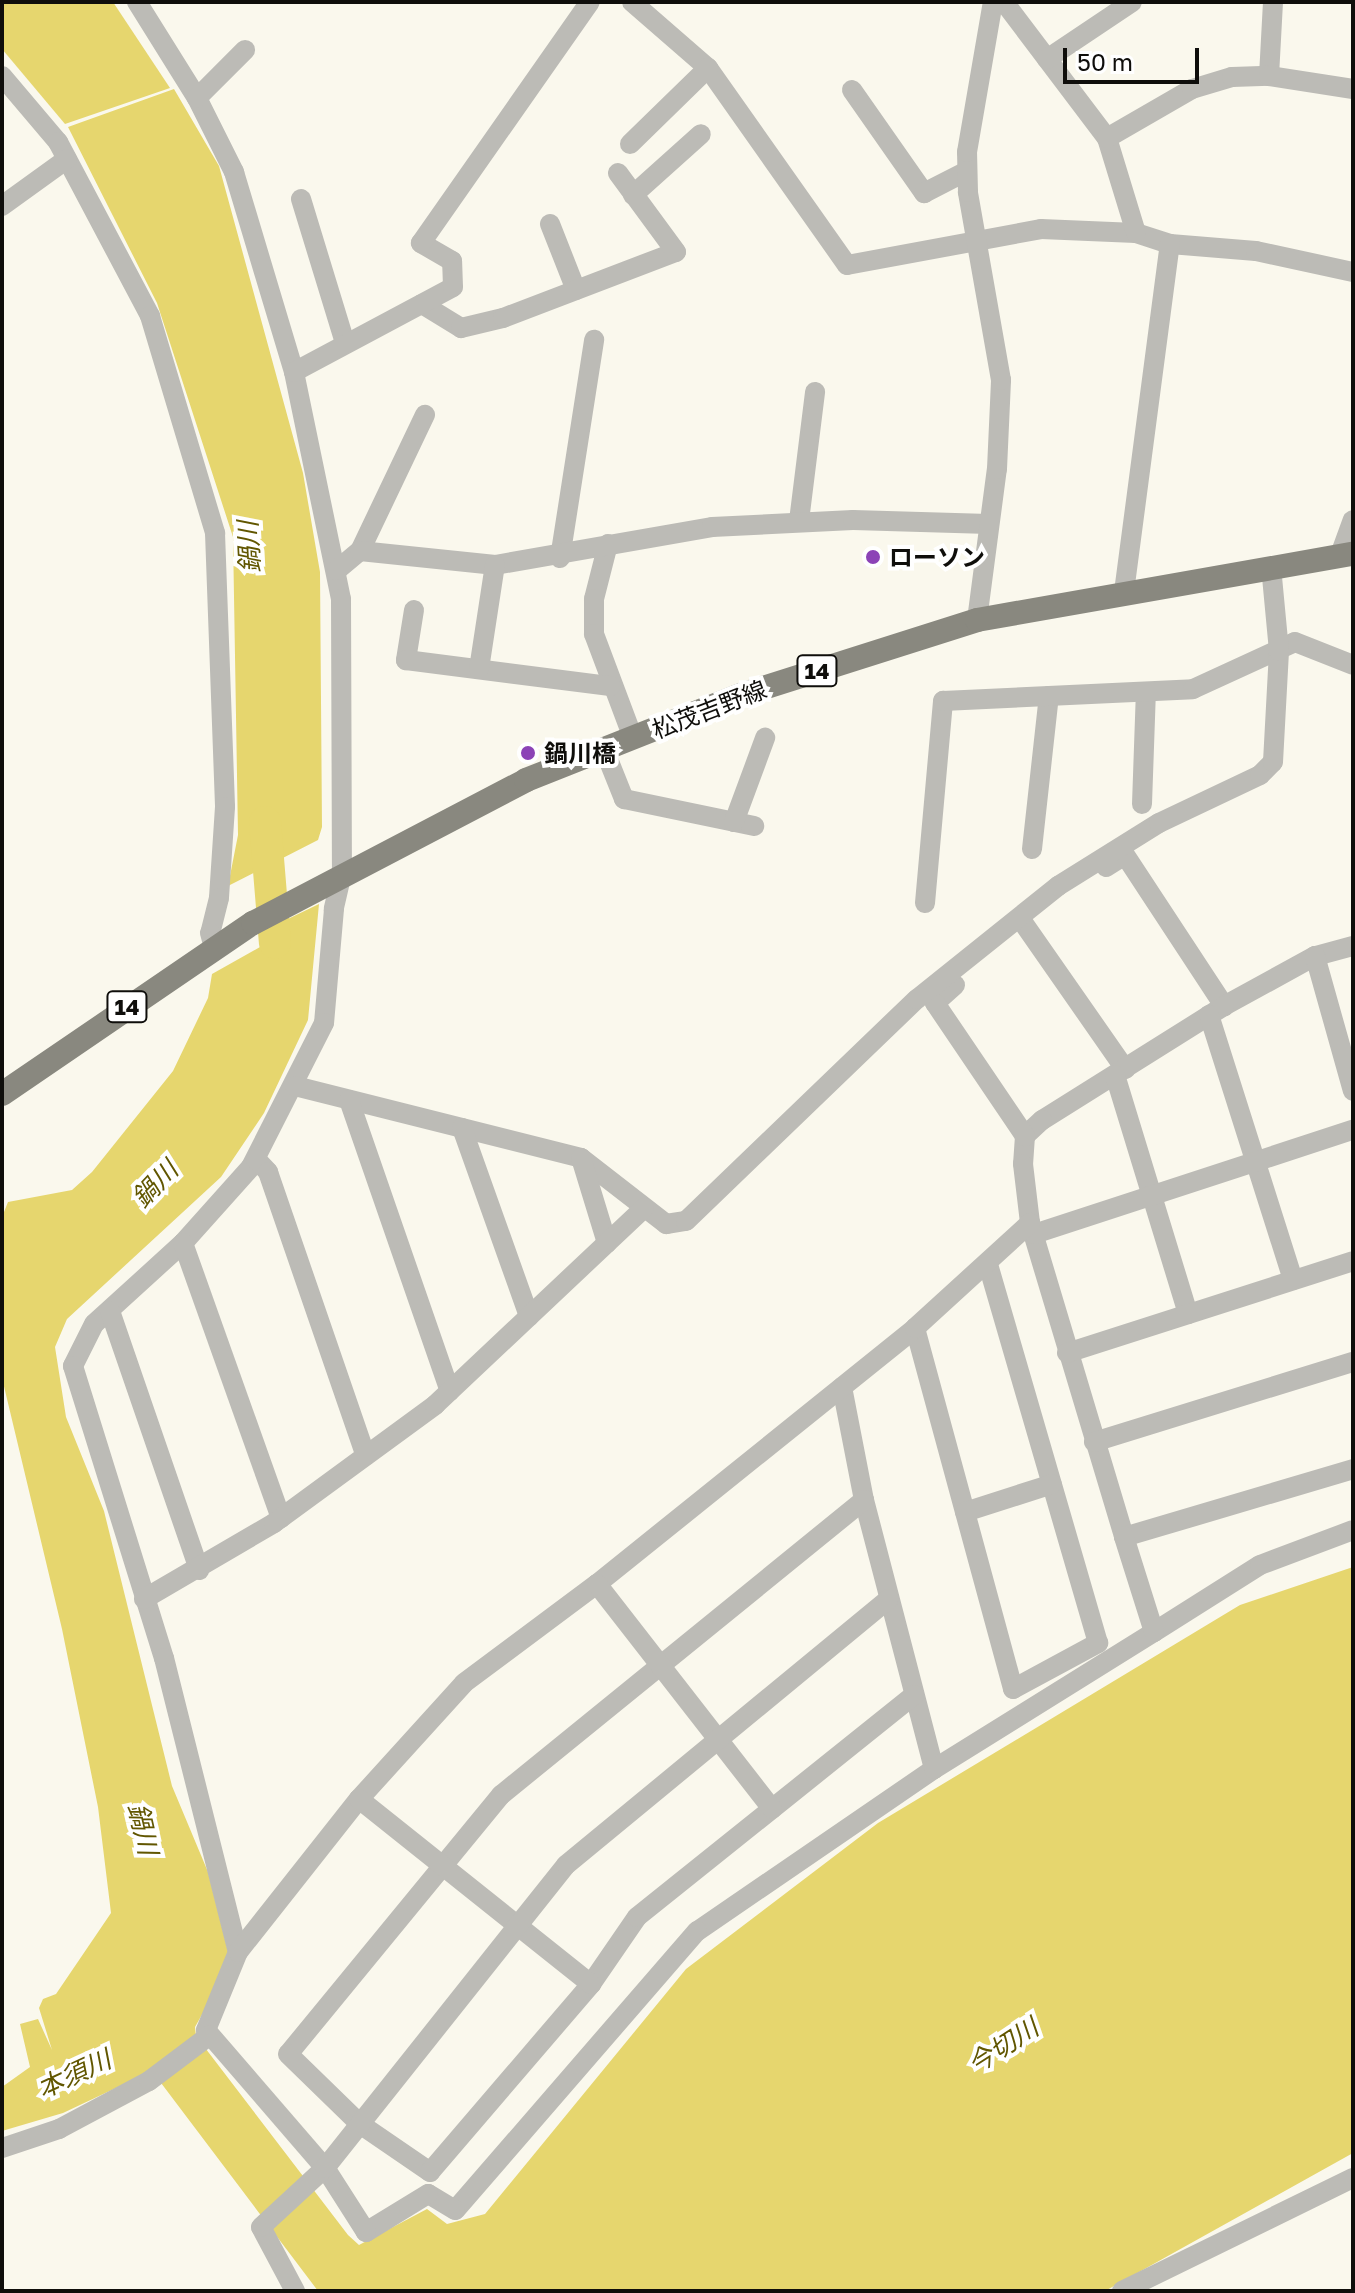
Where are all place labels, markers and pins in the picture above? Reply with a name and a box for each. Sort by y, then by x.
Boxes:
place label: ローソン [889,543,985,571]
marker: ローソン [864,548,882,566]
place label: 鍋川橋 [544,739,616,767]
marker: 鍋川橋 [519,744,537,762]

